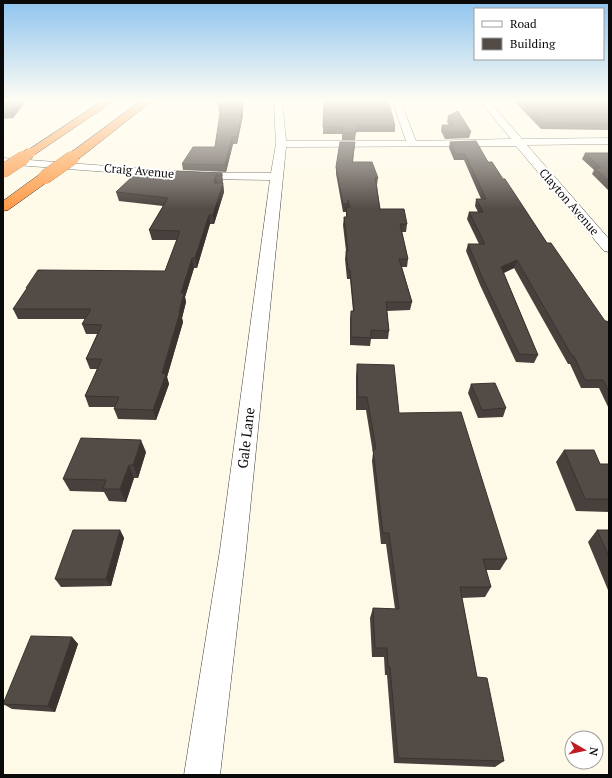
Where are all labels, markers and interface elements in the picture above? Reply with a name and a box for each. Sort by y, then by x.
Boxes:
legend [474,8,604,60]
text: Road [510,16,537,31]
text: Building [510,36,556,51]
street label: Craig Avenue [103,160,175,181]
street label: Clayton Avenue [536,165,602,238]
street label: Gale Lane [232,406,259,470]
north arrow [564,730,604,770]
text: N [586,746,601,757]

